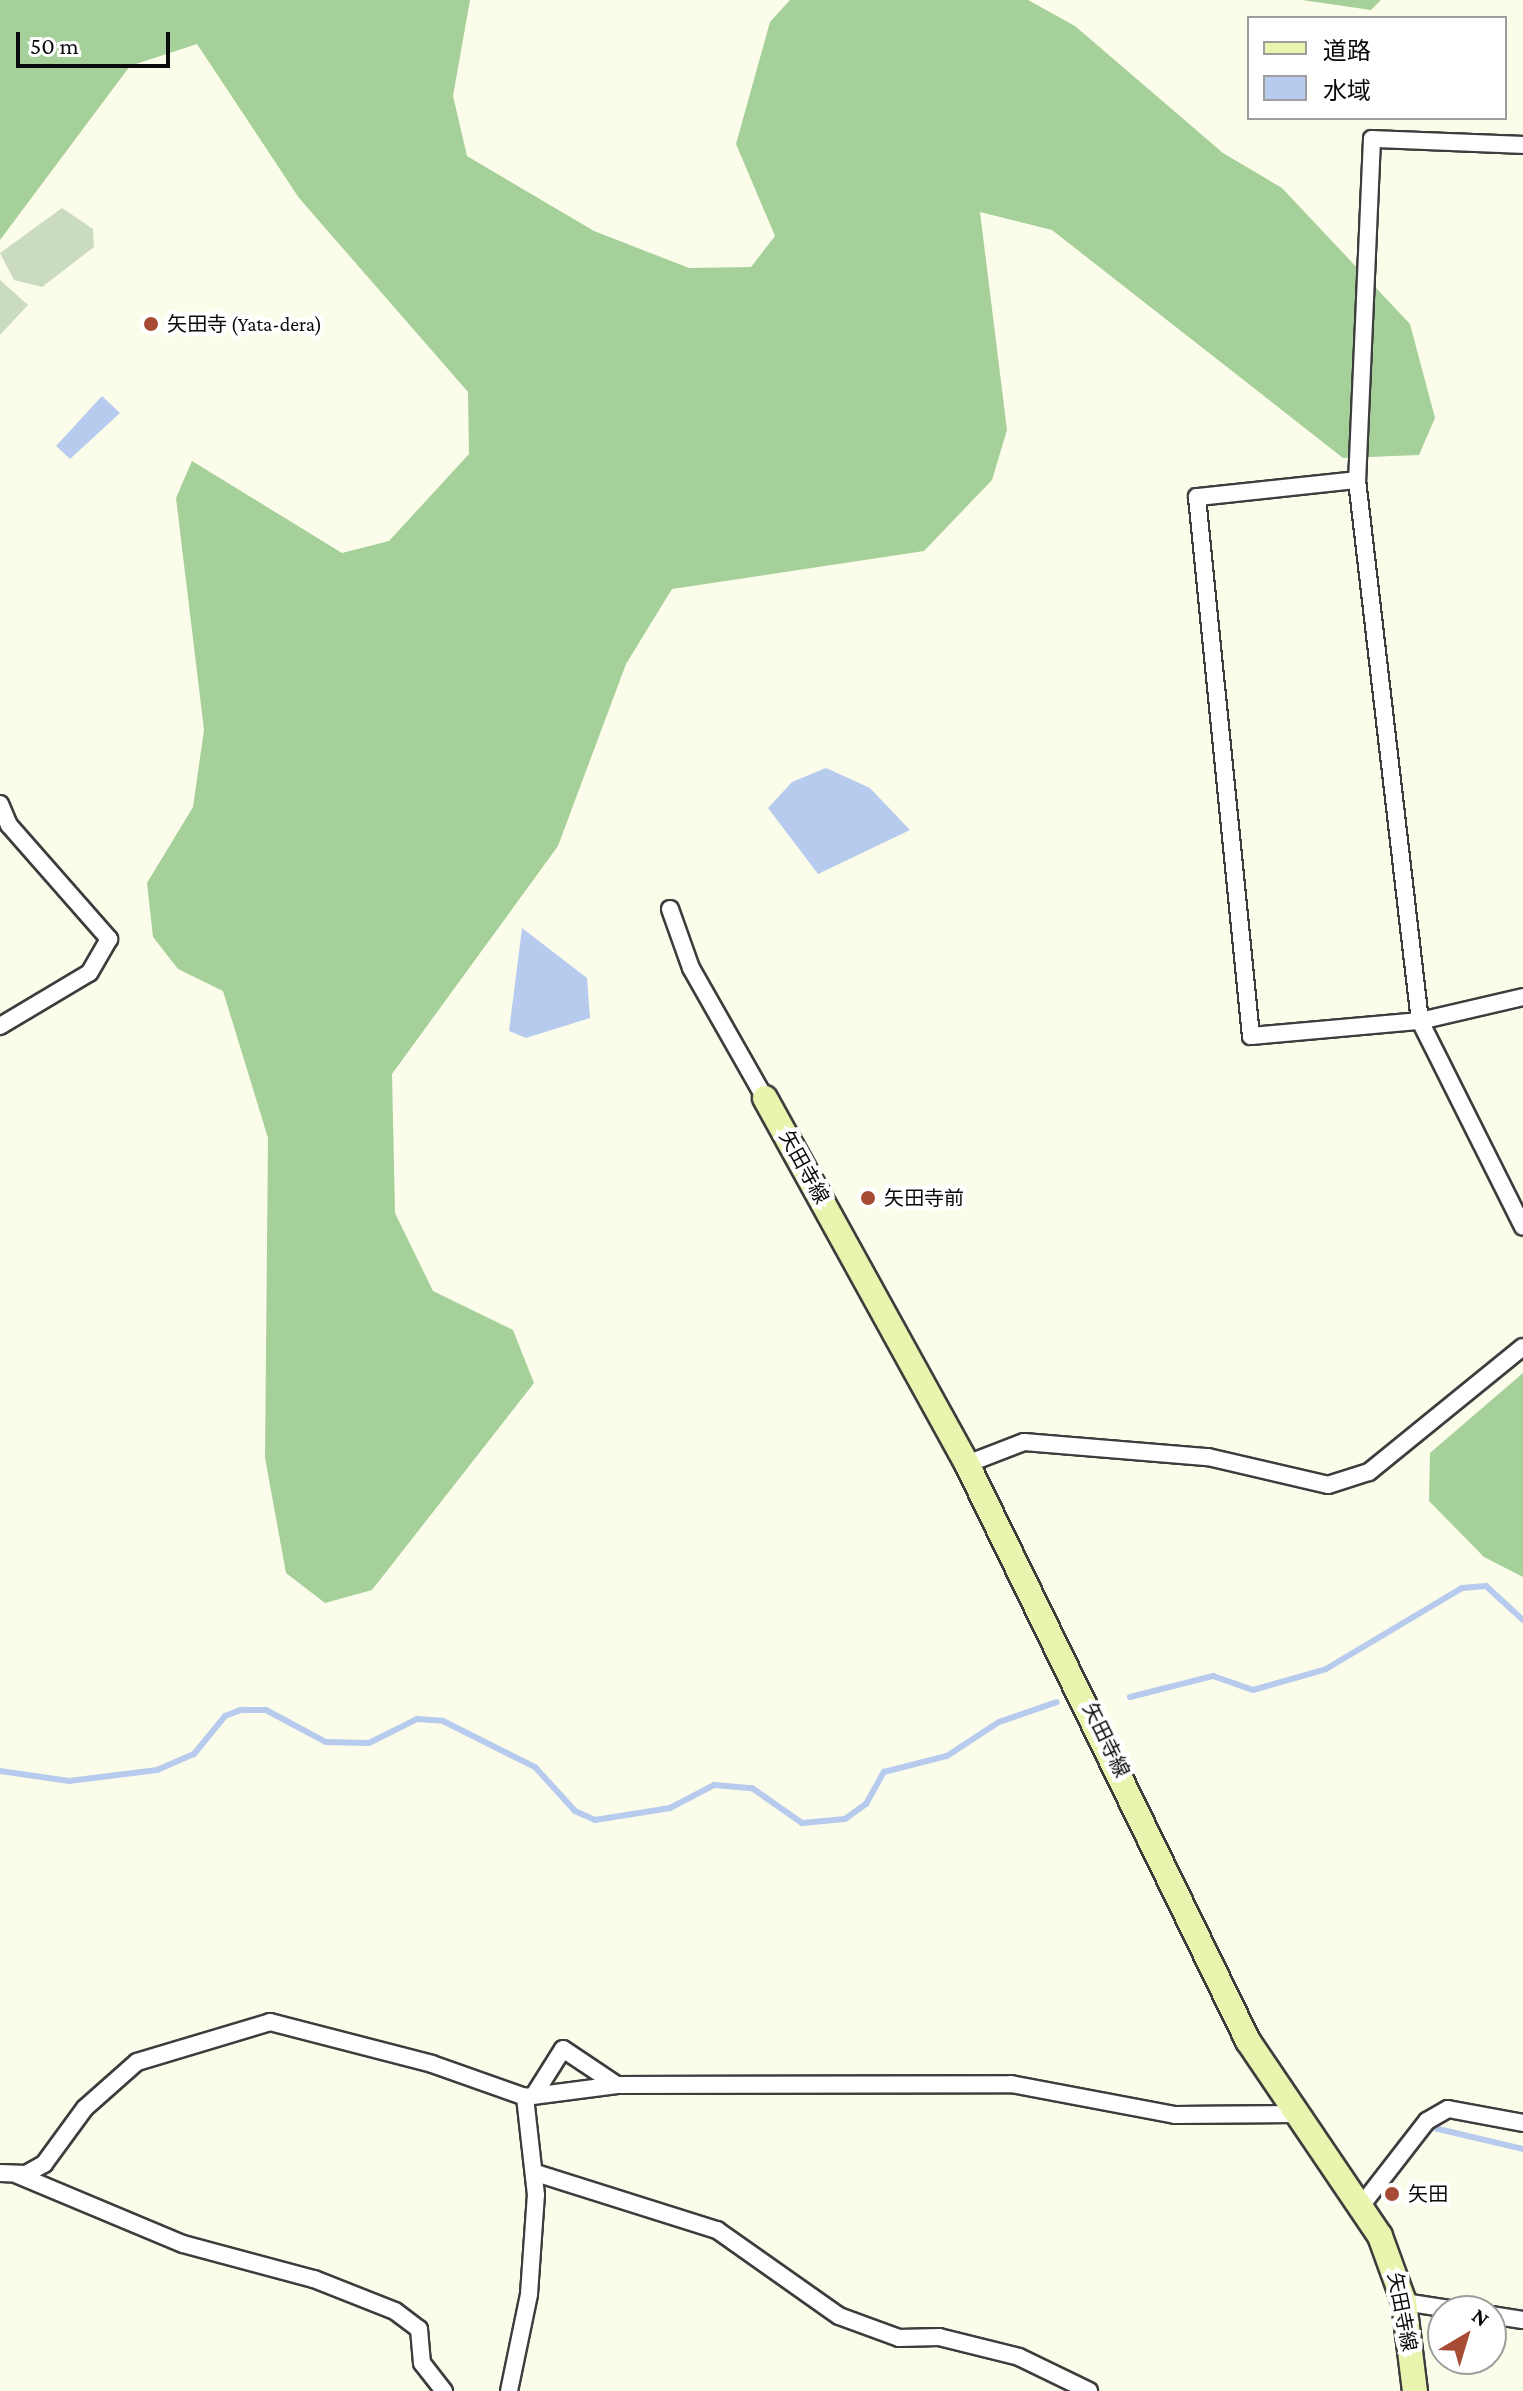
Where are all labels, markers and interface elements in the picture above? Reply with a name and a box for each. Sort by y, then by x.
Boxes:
scale bar [20,16,174,66]
legend [1247,16,1507,120]
text: 50 m [30,32,79,59]
text: 道路 [1323,37,1371,64]
text: 水域 [1323,77,1371,104]
place label: 矢田寺 (Yata-dera) [167,312,322,336]
marker: 矢田寺 (Yata-dera) [142,315,160,333]
street label: 矢田寺線 [774,1126,834,1208]
place label: 矢田寺前 [884,1186,964,1210]
marker: 矢田寺前 [859,1189,877,1207]
street label: 矢田寺線 [1078,1699,1134,1781]
place label: 矢田 [1408,2182,1448,2206]
marker: 矢田 [1383,2185,1401,2203]
street label: 矢田寺線 [1383,2270,1421,2354]
north arrow [1427,2295,1507,2375]
text: N [1467,2303,1494,2332]

